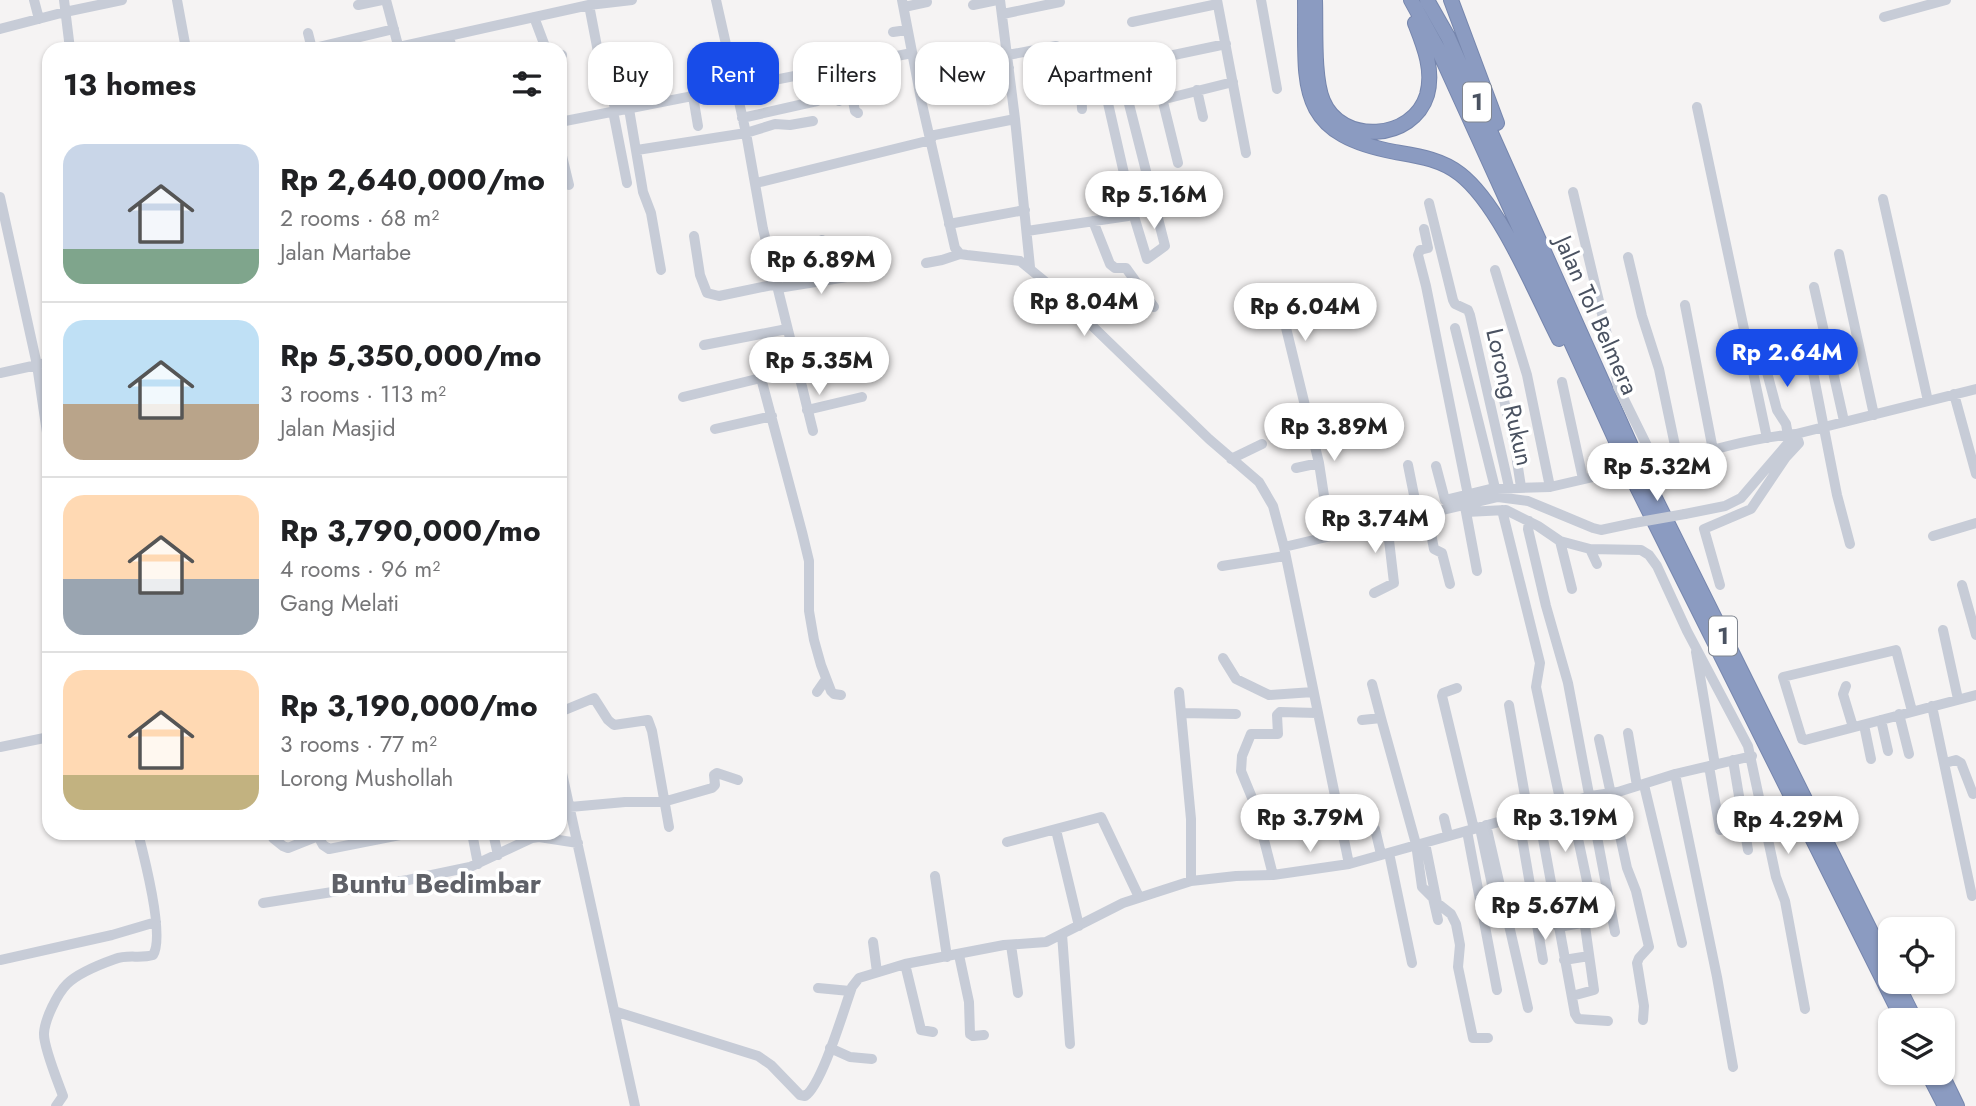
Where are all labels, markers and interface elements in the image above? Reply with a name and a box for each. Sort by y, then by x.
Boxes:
chip: Buy [588,42,673,105]
chip: Rent [687,42,779,105]
chip: Filters [793,42,901,105]
chip: New [915,42,1009,105]
chip: Apartment [1023,42,1176,105]
text: 13 homes [63,63,196,106]
icon: filters [508,65,546,103]
road number: 1 [1463,82,1491,122]
text: Rp 2,640,000/mo [280,158,545,201]
icon: home [119,172,203,256]
pin: Rp 5.16M [1082,172,1226,231]
text: Rp 5.16M [1101,177,1207,211]
text: 2 rooms · 68 m² [280,201,439,235]
street label: Jalan Tol Belmera [1545,227,1648,400]
text: Jalan Martabe [280,235,411,269]
pin: Rp 6.89M [749,236,893,296]
text: Rp 6.89M [766,242,876,276]
pin: Rp 8.04M [1012,278,1156,338]
text: Rp 8.04M [1029,284,1139,318]
pin: Rp 6.04M [1233,284,1377,343]
text: Rp 6.04M [1250,289,1360,323]
street label: Lorong Rukun [1477,325,1543,469]
pin: Rp 2.64M [1715,330,1859,389]
text: Rp 5,350,000/mo [280,334,542,377]
text: Rp 2.64M [1732,335,1842,369]
pin: Rp 5.35M [747,338,891,397]
text: Rp 5.35M [765,343,873,377]
icon: home [119,348,203,432]
text: 3 rooms · 113 m² [280,377,446,411]
pin: Rp 3.89M [1262,404,1406,463]
text: Rp 3.89M [1280,409,1388,443]
text: Jalan Masjid [280,411,396,445]
pin: Rp 5.32M [1585,444,1729,503]
text: Rp 5.32M [1603,449,1711,483]
pin: Rp 3.74M [1303,496,1447,555]
text: Rp 3.74M [1321,501,1429,535]
text: Rp 3,790,000/mo [280,509,541,552]
icon: home [119,523,203,607]
text: 4 rooms · 96 m² [280,552,440,586]
text: Gang Melati [280,586,399,620]
road number: 1 [1709,616,1737,656]
text: Rp 3,190,000/mo [280,684,538,727]
icon: home [119,698,203,782]
text: 3 rooms · 77 m² [280,727,437,761]
text: Lorong Mushollah [280,761,453,795]
pin: Rp 3.79M [1238,794,1382,854]
pin: Rp 3.19M [1493,794,1637,854]
pin: Rp 4.29M [1716,796,1860,856]
text: Rp 3.79M [1256,800,1364,834]
text: Rp 3.19M [1513,800,1617,834]
text: Rp 4.29M [1733,802,1843,836]
district label: Buntu Bedimbar [331,863,542,904]
pin: Rp 5.67M [1473,883,1617,942]
text: Rp 5.67M [1491,888,1599,922]
map controls [1878,917,1955,1085]
button: locate [1878,917,1955,994]
button: layers [1878,1008,1955,1085]

